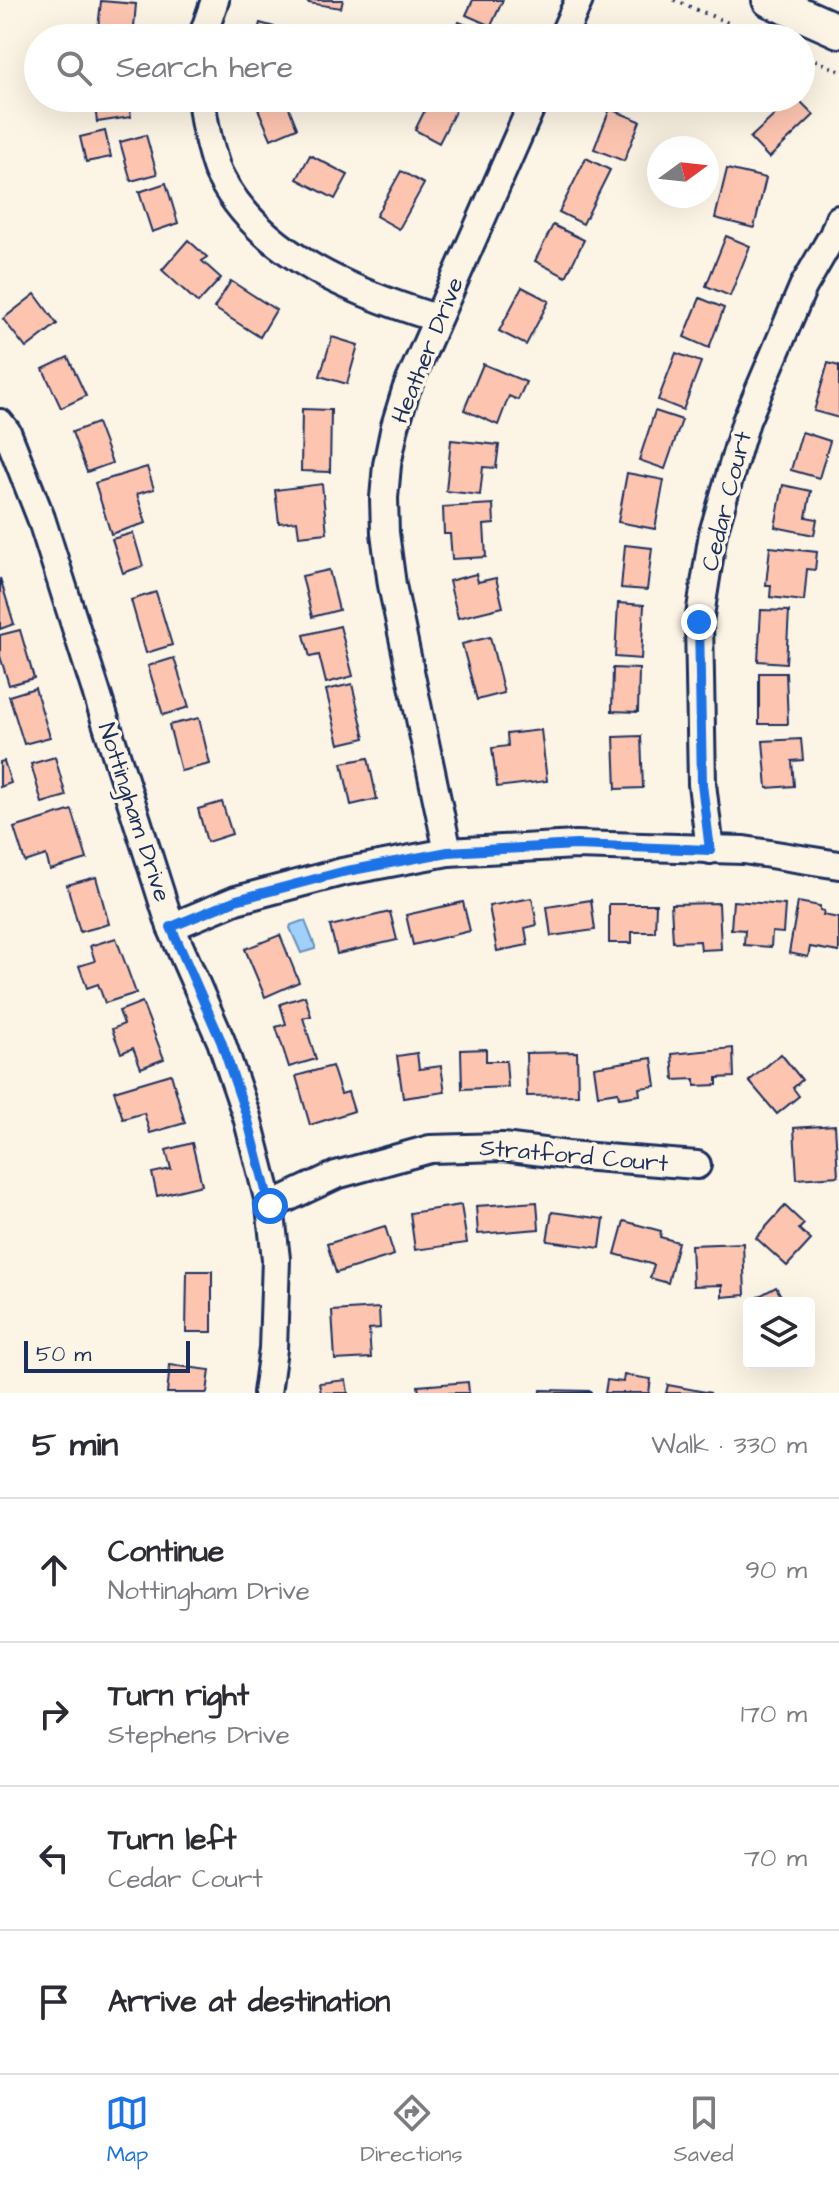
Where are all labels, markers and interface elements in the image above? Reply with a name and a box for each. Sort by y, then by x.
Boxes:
search box [24,24,815,112]
icon: search [52,46,96,90]
text: Search here [116,47,293,89]
north arrow [647,136,719,208]
street label: Heather Drive [383,272,473,429]
street label: Cedar Court [693,427,761,575]
route end [681,604,717,640]
street label: Nottingham Drive [88,719,179,906]
street label: Stratford Court [478,1131,670,1181]
route start [252,1188,288,1224]
map controls [743,1297,815,1369]
button: layers [743,1297,815,1369]
scale bar [24,1337,190,1373]
text: 50 m [36,1339,91,1370]
text: 5 min [32,1421,118,1469]
text: Walk · 330 m [651,1427,807,1463]
text: Continue [108,1531,224,1573]
icon: ahead [32,1548,76,1592]
text: 90 m [745,1552,807,1588]
text: Nottingham Drive [108,1573,310,1609]
text: Turn right [108,1675,249,1717]
icon: right [32,1692,76,1736]
text: 170 m [741,1696,807,1732]
text: Stephens Drive [108,1717,290,1753]
text: Turn left [108,1819,236,1861]
icon: left [32,1836,76,1880]
text: 70 m [744,1840,807,1876]
text: Cedar Court [108,1861,263,1897]
icon: arrive [32,1980,76,2024]
text: Arrive at destination [108,1981,390,2023]
tab: Map [105,2091,149,2170]
tab: Directions [360,2091,463,2170]
tab: Saved [674,2091,734,2170]

